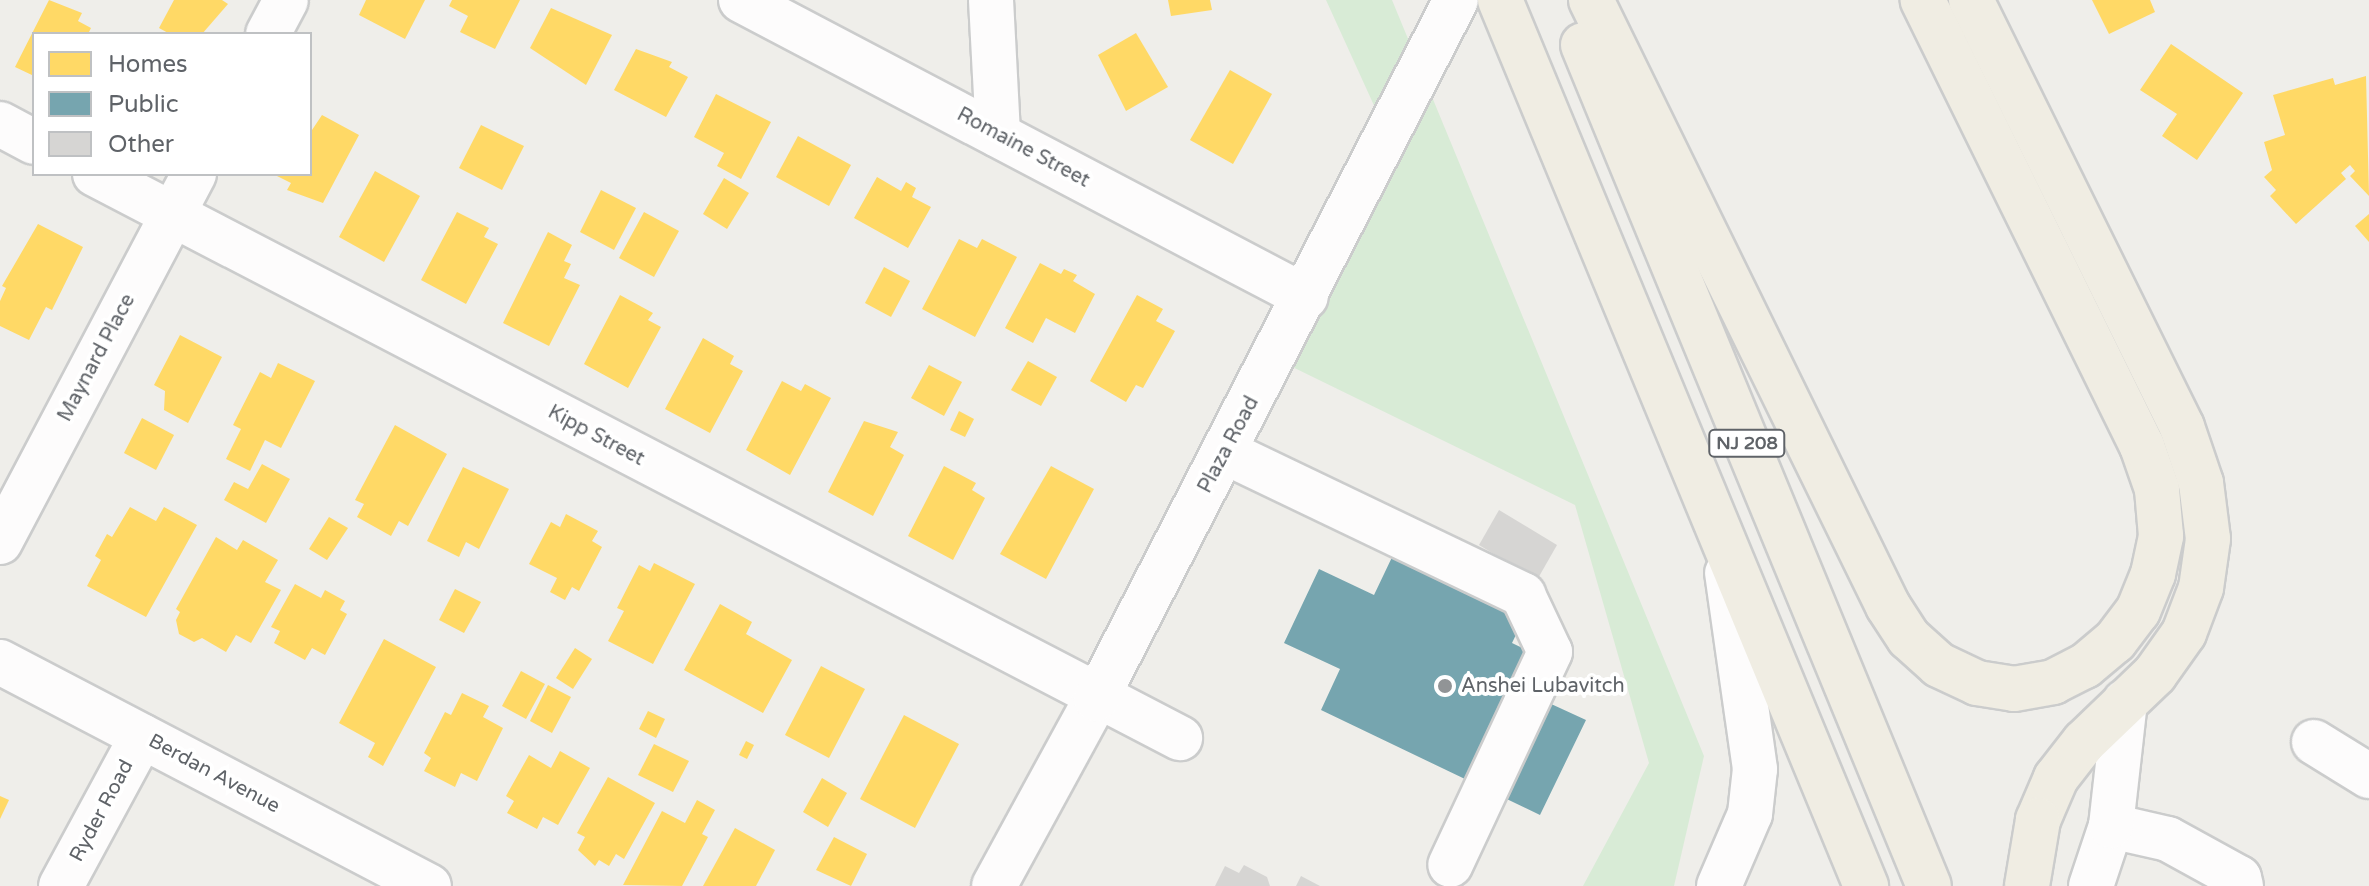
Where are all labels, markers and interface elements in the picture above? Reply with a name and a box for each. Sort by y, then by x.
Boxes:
legend [32,32,312,176]
text: Homes [108,50,188,79]
text: Public [108,90,178,119]
street label: Romaine Street [953,103,1093,193]
text: Other [108,130,174,159]
street label: Maynard Place [53,290,141,426]
street label: Plaza Road [1193,392,1265,498]
street label: Kipp Street [544,401,648,471]
road number: NJ 208 [1707,429,1787,457]
place label: Anshei Lubavitch [1461,674,1625,698]
marker: Anshei Lubavitch [1436,677,1454,695]
street label: Berdan Avenue [144,729,284,819]
street label: Ryder Road [65,756,139,866]

